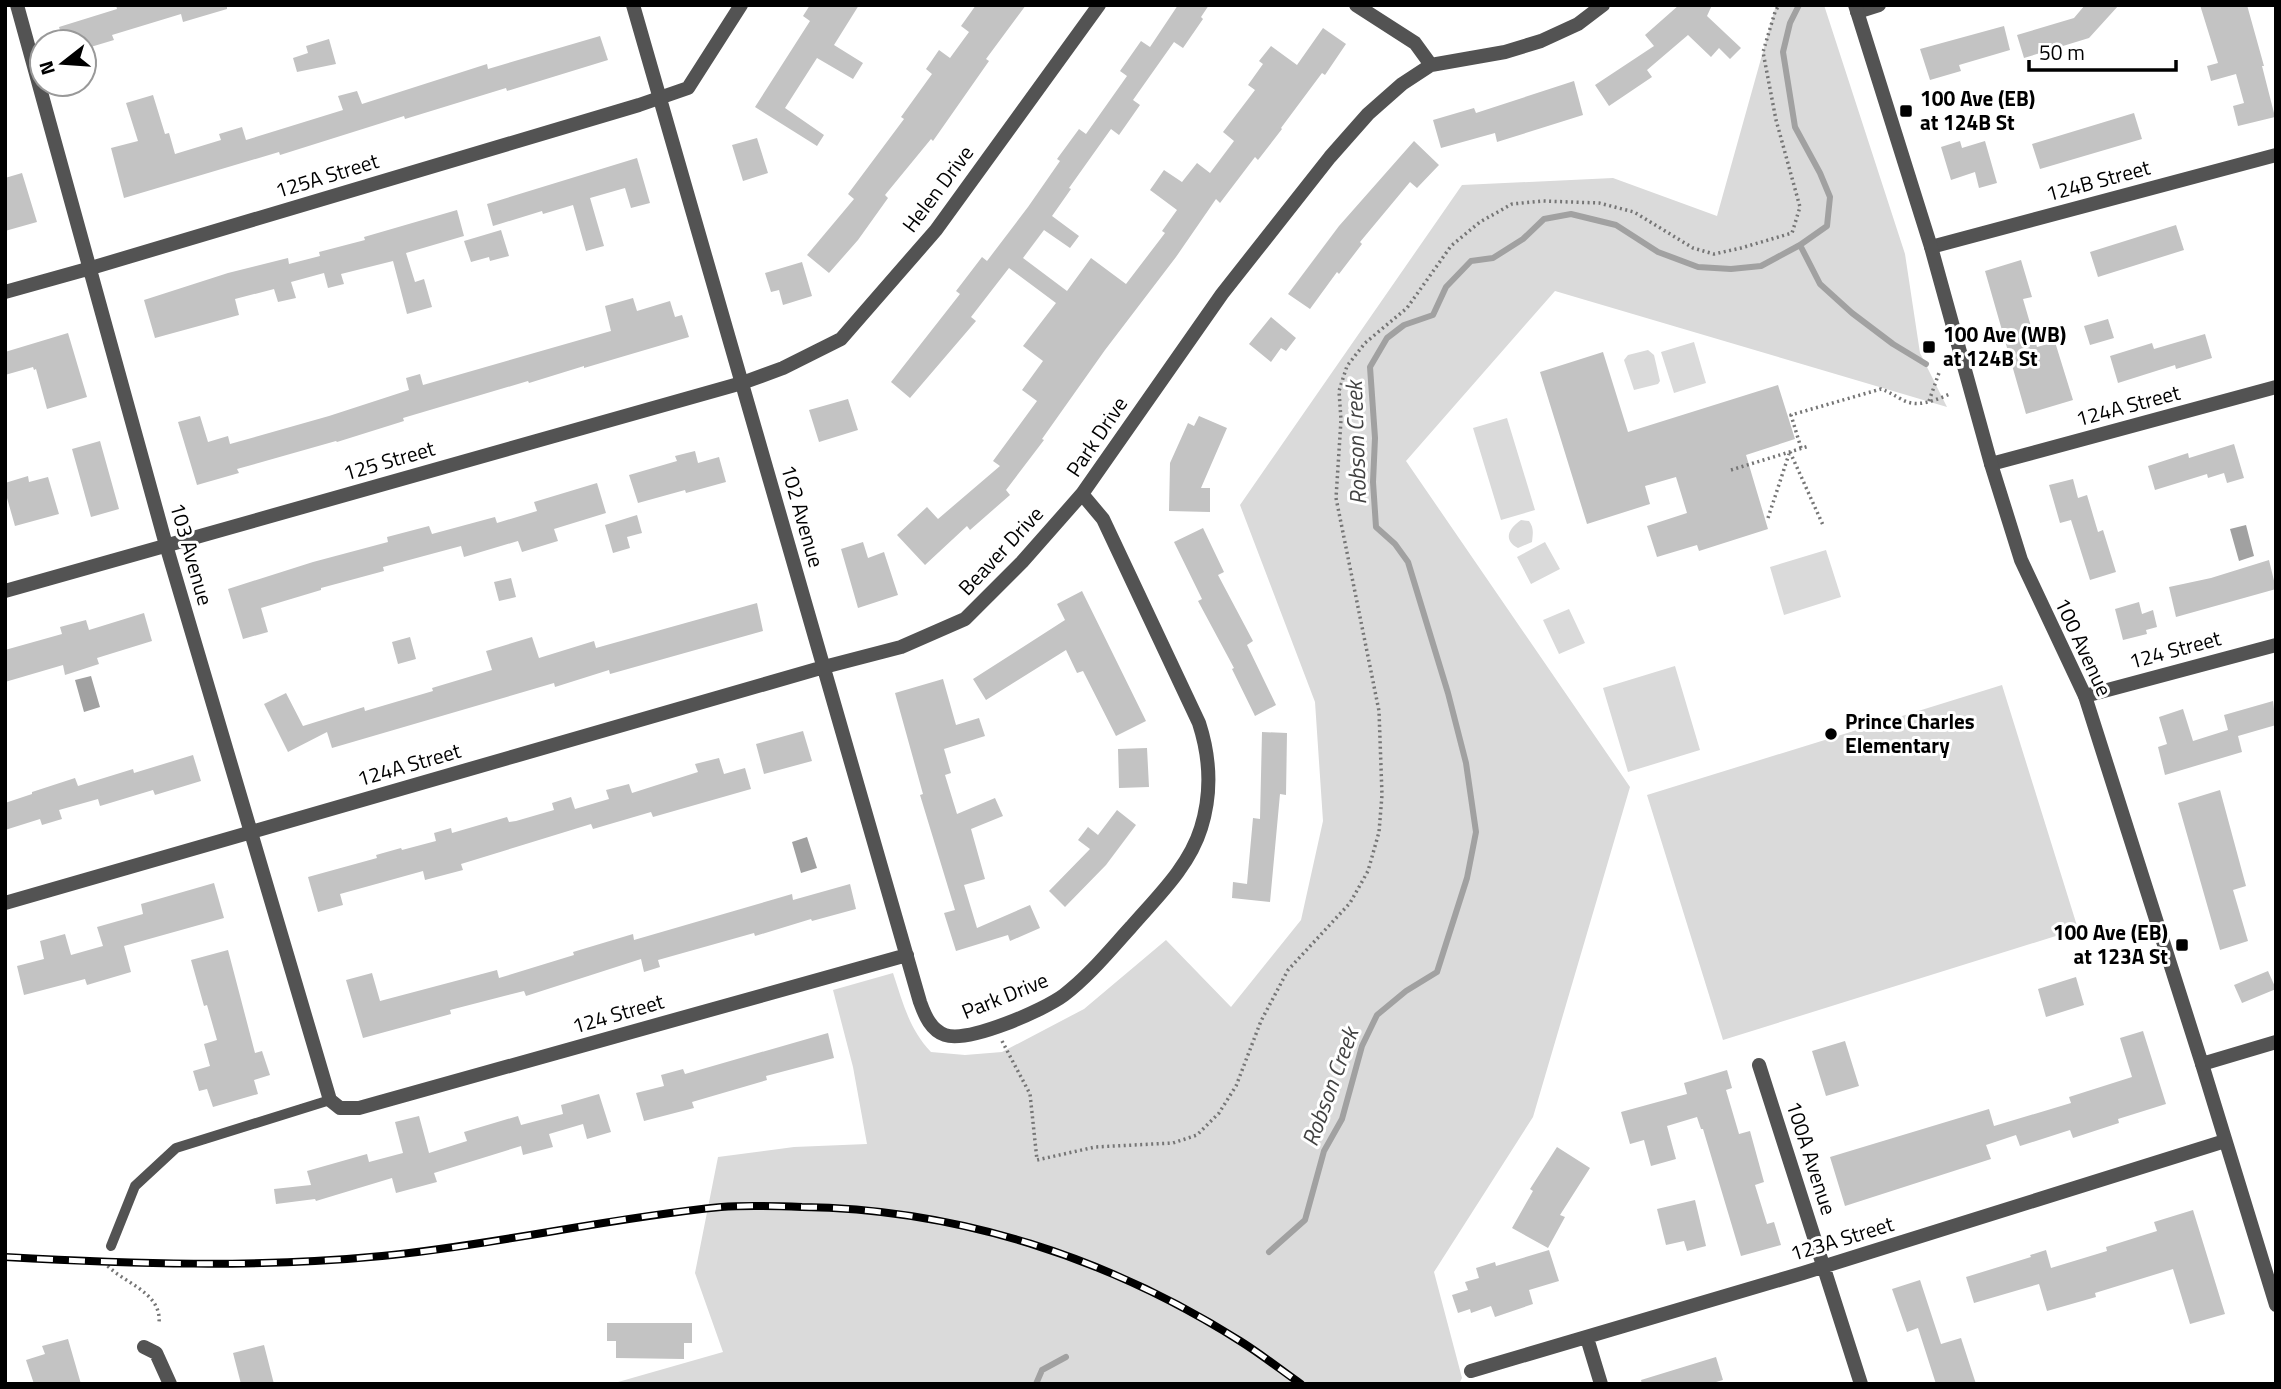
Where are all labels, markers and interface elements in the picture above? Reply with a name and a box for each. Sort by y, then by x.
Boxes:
north arrow [28,28,98,98]
scale bar [2029,28,2176,72]
text: 50 m [2039,36,2085,68]
text: N [30,58,62,79]
place label: 100 Ave (EB) at 124B St [1920,82,2035,138]
marker: 100 Ave (EB) at 124B St [1898,103,1914,119]
street label: Helen Drive [894,138,981,239]
street label: 125A Street [271,144,383,206]
street label: 124B Street [2042,151,2154,209]
place label: 100 Ave (WB) at 124B St [1943,318,2066,374]
marker: 100 Ave (WB) at 124B St [1921,339,1937,355]
street label: 124A Street [2072,376,2184,434]
water label: Robson Creek [1336,378,1375,505]
street label: Park Drive [1058,390,1135,483]
street label: 125 Street [339,432,439,488]
street label: 102 Avenue [773,461,833,571]
street label: Beaver Drive [950,498,1050,602]
street label: 103 Avenue [162,499,222,609]
street label: 100 Avenue [2047,592,2121,701]
street label: 124 Street [2125,621,2225,677]
place label: Prince Charles Elementary [1845,705,1975,761]
marker: Prince Charles Elementary [1823,726,1839,742]
street label: 124A Street [353,734,465,794]
place label: 100 Ave (EB) at 123A St [2053,916,2168,972]
marker: 100 Ave (EB) at 123A St [2174,937,2190,953]
street label: Park Drive [957,963,1053,1027]
street label: 124 Street [568,985,668,1041]
water label: Robson Creek [1292,1020,1368,1151]
street label: 100A Avenue [1778,1097,1845,1219]
street label: 123A Street [1786,1207,1898,1269]

